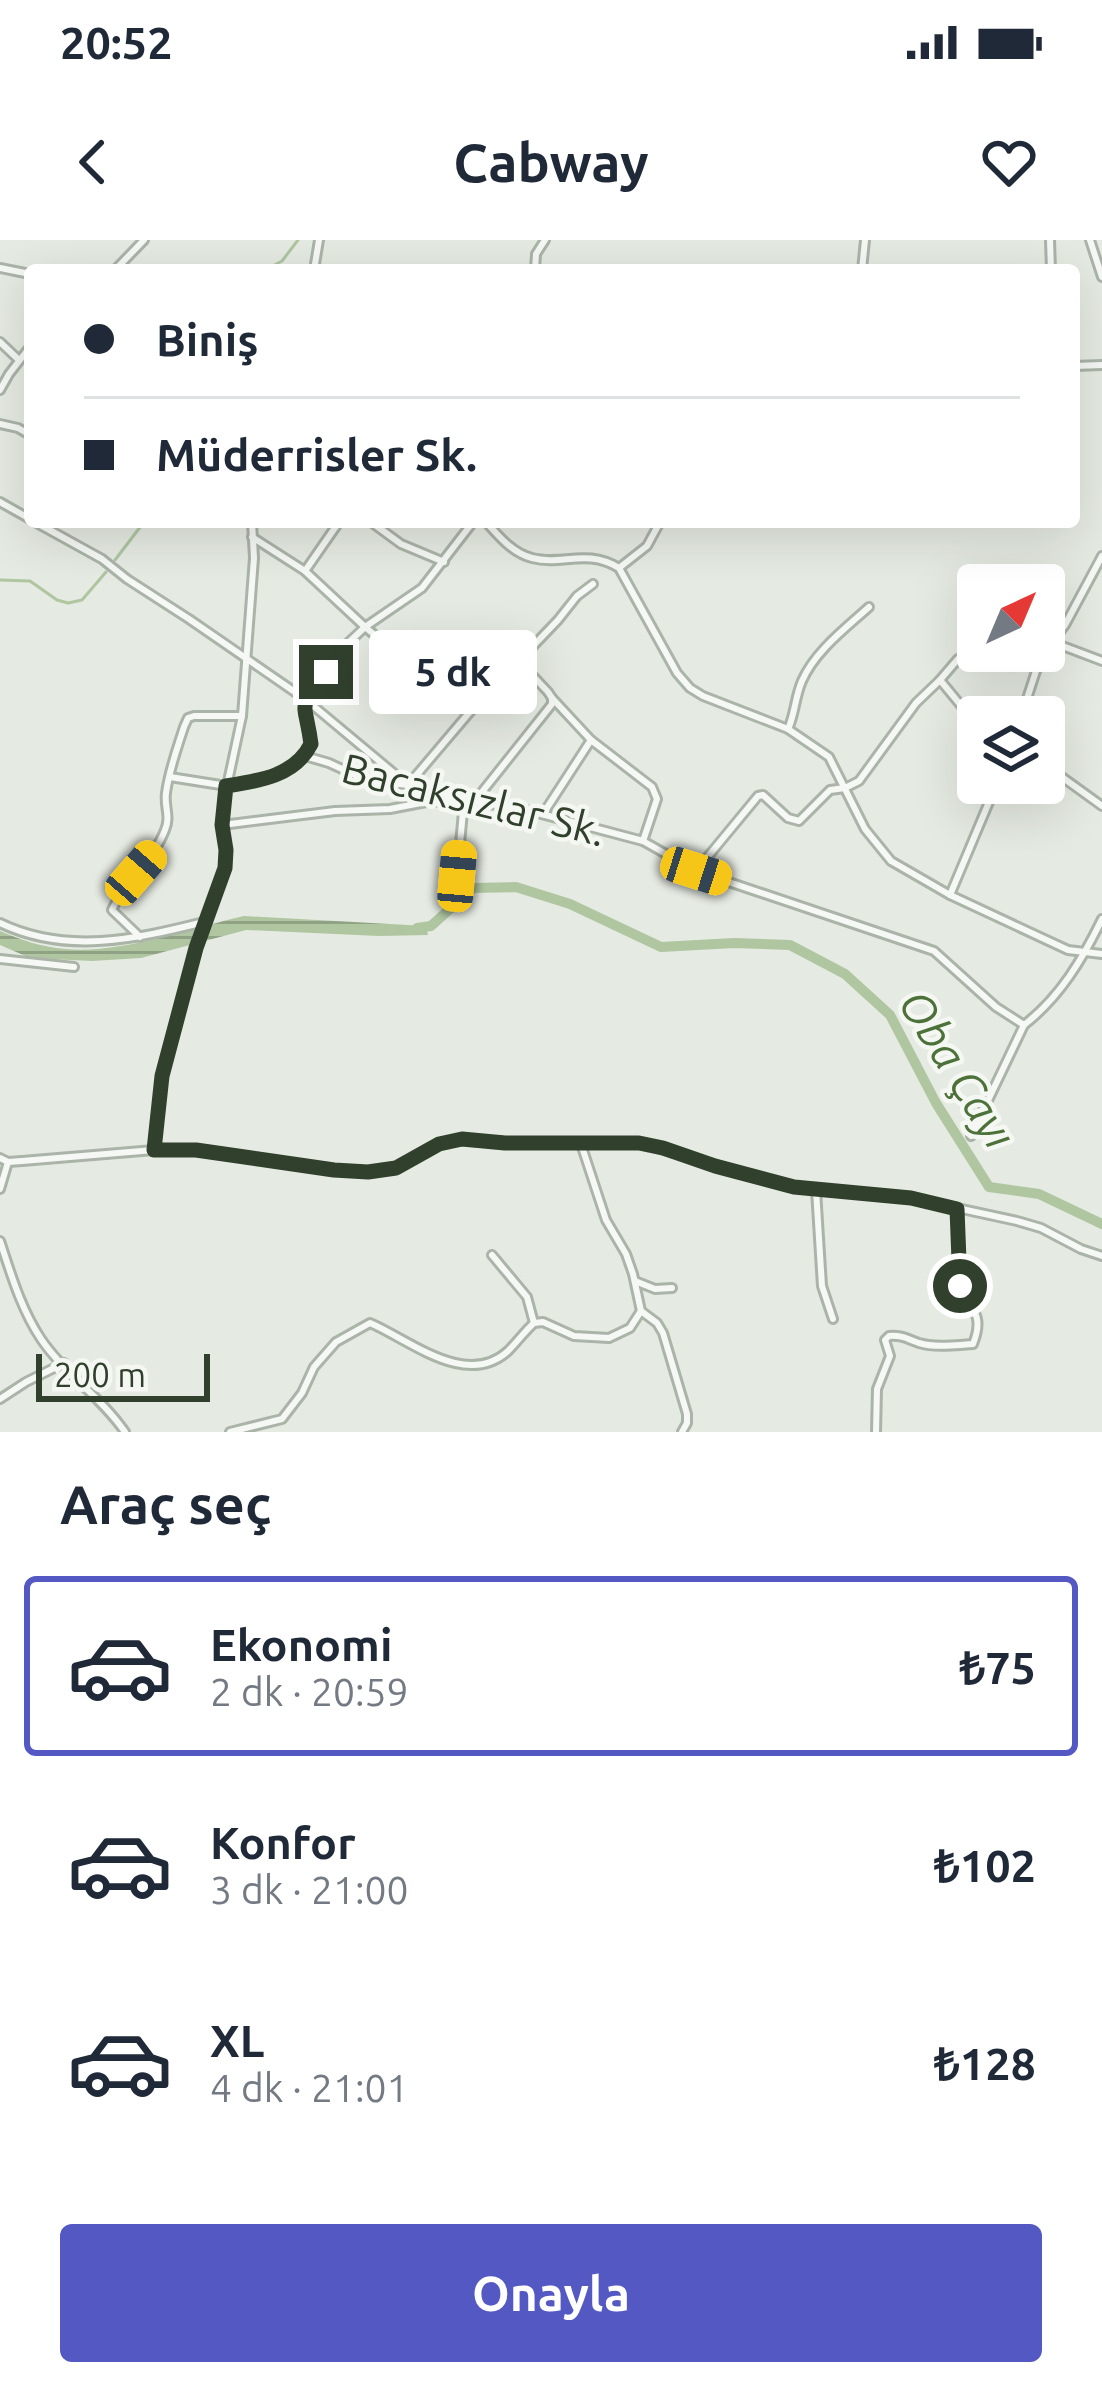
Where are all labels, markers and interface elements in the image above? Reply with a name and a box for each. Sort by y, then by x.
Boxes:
text: 20:52 [60,17,173,68]
icon: back [60,129,126,195]
icon: heart [976,129,1042,195]
text: Cabway [453,132,649,192]
text: Biniş [156,314,258,365]
text: Müderrisler Sk. [156,429,477,480]
north arrow [957,564,1065,672]
map controls [957,564,1065,804]
callout: 5 dk [368,630,536,714]
route end [299,645,353,699]
text: 5 dk [415,650,491,693]
button: layers [957,696,1065,804]
street label: Bacaksızlar Sk. [337,744,611,854]
car [99,834,173,912]
car [436,839,478,913]
car [656,843,736,899]
water label: Oba Çayı [889,980,1027,1158]
route start [933,1259,987,1313]
scale bar [36,1348,210,1401]
text: 200 m [54,1356,146,1393]
text: Araç seç [60,1474,271,1534]
icon: car [66,1612,174,1720]
text: Ekonomi [210,1619,392,1670]
text: ₺75 [959,1642,1036,1693]
text: 2 dk · 20:59 [210,1670,408,1713]
icon: car [66,1810,174,1918]
text: Konfor [210,1817,356,1868]
text: ₺102 [934,1840,1036,1891]
text: 3 dk · 21:00 [210,1868,408,1911]
icon: car [66,2008,174,2116]
text: XL [210,2015,264,2066]
text: ₺128 [934,2038,1036,2089]
text: 4 dk · 21:01 [210,2066,408,2109]
button: Onayla [60,2224,1042,2362]

